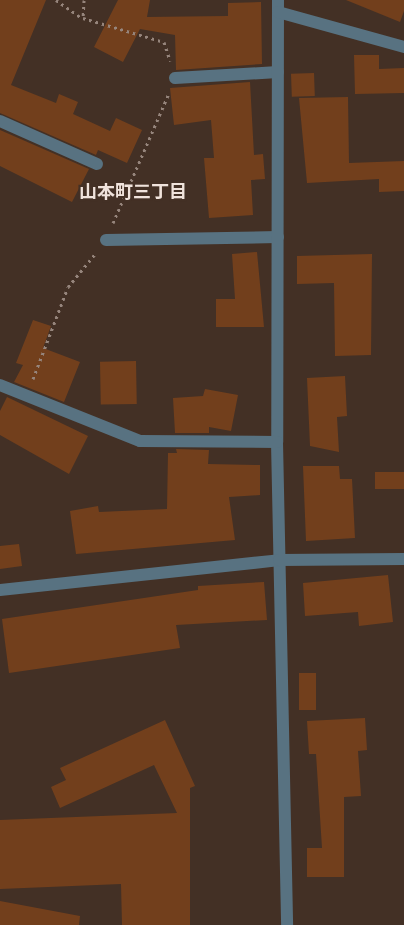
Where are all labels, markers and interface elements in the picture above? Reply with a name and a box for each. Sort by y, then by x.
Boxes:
district label: 山本町三丁目 [79,181,187,203]

